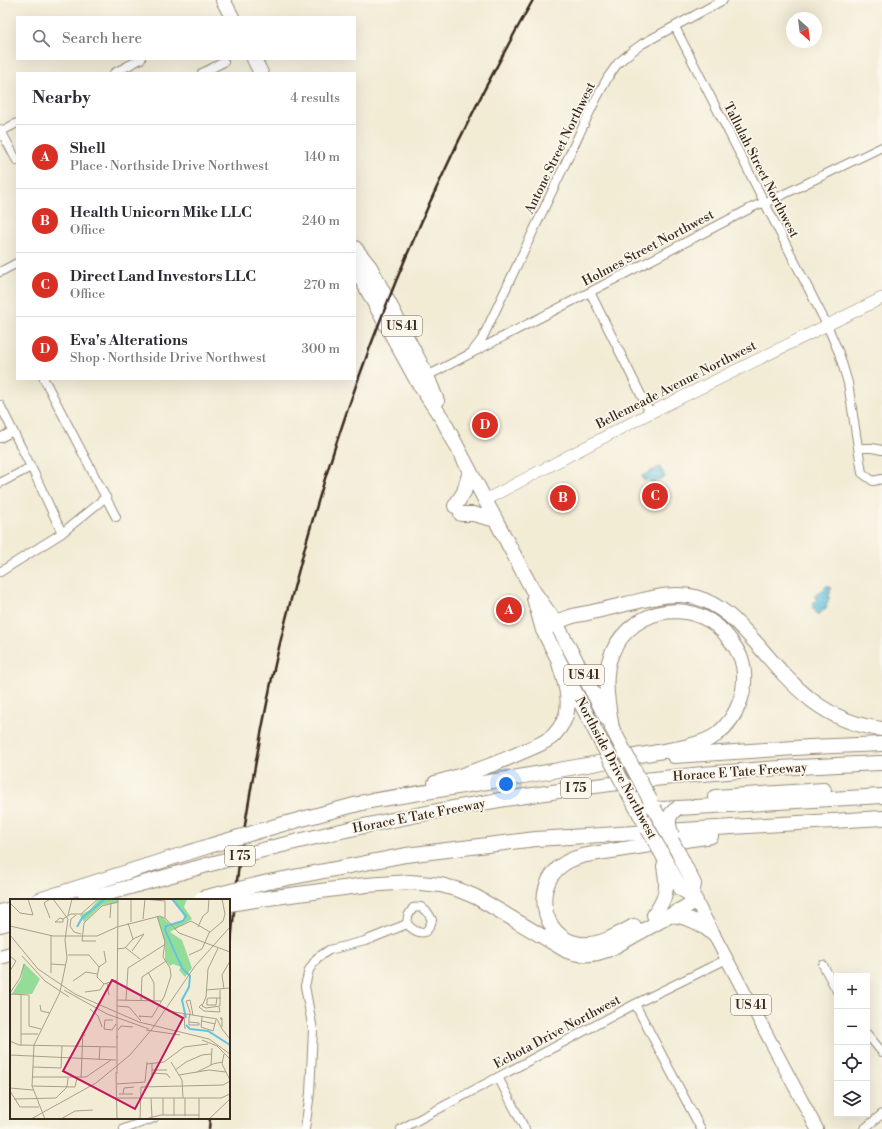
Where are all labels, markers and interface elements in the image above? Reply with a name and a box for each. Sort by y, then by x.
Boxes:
north arrow [786,12,822,48]
search box [16,16,356,60]
icon: search [30,27,52,49]
text: Search here [62,29,142,48]
street label: Antone Street Northwest [521,79,599,217]
text: Nearby [32,87,91,109]
text: 4 results [290,90,340,106]
street label: Tallulah Street Northwest [720,100,802,241]
text: Shell [70,139,106,158]
text: A [40,149,50,165]
text: 140 m [304,149,340,165]
text: Place · Northside Drive Northwest [70,158,269,174]
text: Health Unicorn Mike LLC [70,203,252,222]
street label: Holmes Street Northwest [579,206,717,290]
text: B [40,213,50,229]
text: 240 m [302,213,340,229]
text: Office [70,222,105,238]
text: Direct Land Investors LLC [70,267,256,286]
text: C [40,277,50,293]
text: 270 m [304,277,340,293]
text: Office [70,286,105,302]
road number: US 41 [382,316,422,336]
text: Eva's Alterations [70,331,188,350]
street label: Bellemeade Avenue Northwest [592,337,759,433]
text: D [40,341,50,357]
text: 300 m [302,341,340,357]
text: Shop · Northside Drive Northwest [70,350,266,366]
pin: D [472,410,498,440]
pin: C [642,481,668,511]
pin: B [550,483,576,513]
pin: A [496,595,522,625]
road number: US 41 [564,665,604,685]
street label: Northside Drive Northwest [572,694,661,842]
street label: Horace E Tate Freeway [672,759,809,785]
your location [496,774,516,794]
road number: I 75 [561,778,591,798]
street label: Horace E Tate Freeway [351,795,487,837]
road number: I 75 [225,846,255,866]
inset map [10,899,230,1119]
map controls [834,973,870,1117]
button: + [834,973,870,1009]
street label: Echota Drive Northwest [491,992,623,1072]
road number: US 41 [731,995,771,1015]
button: − [834,1009,870,1045]
button: locate [834,1045,870,1081]
button: layers [834,1081,870,1117]

